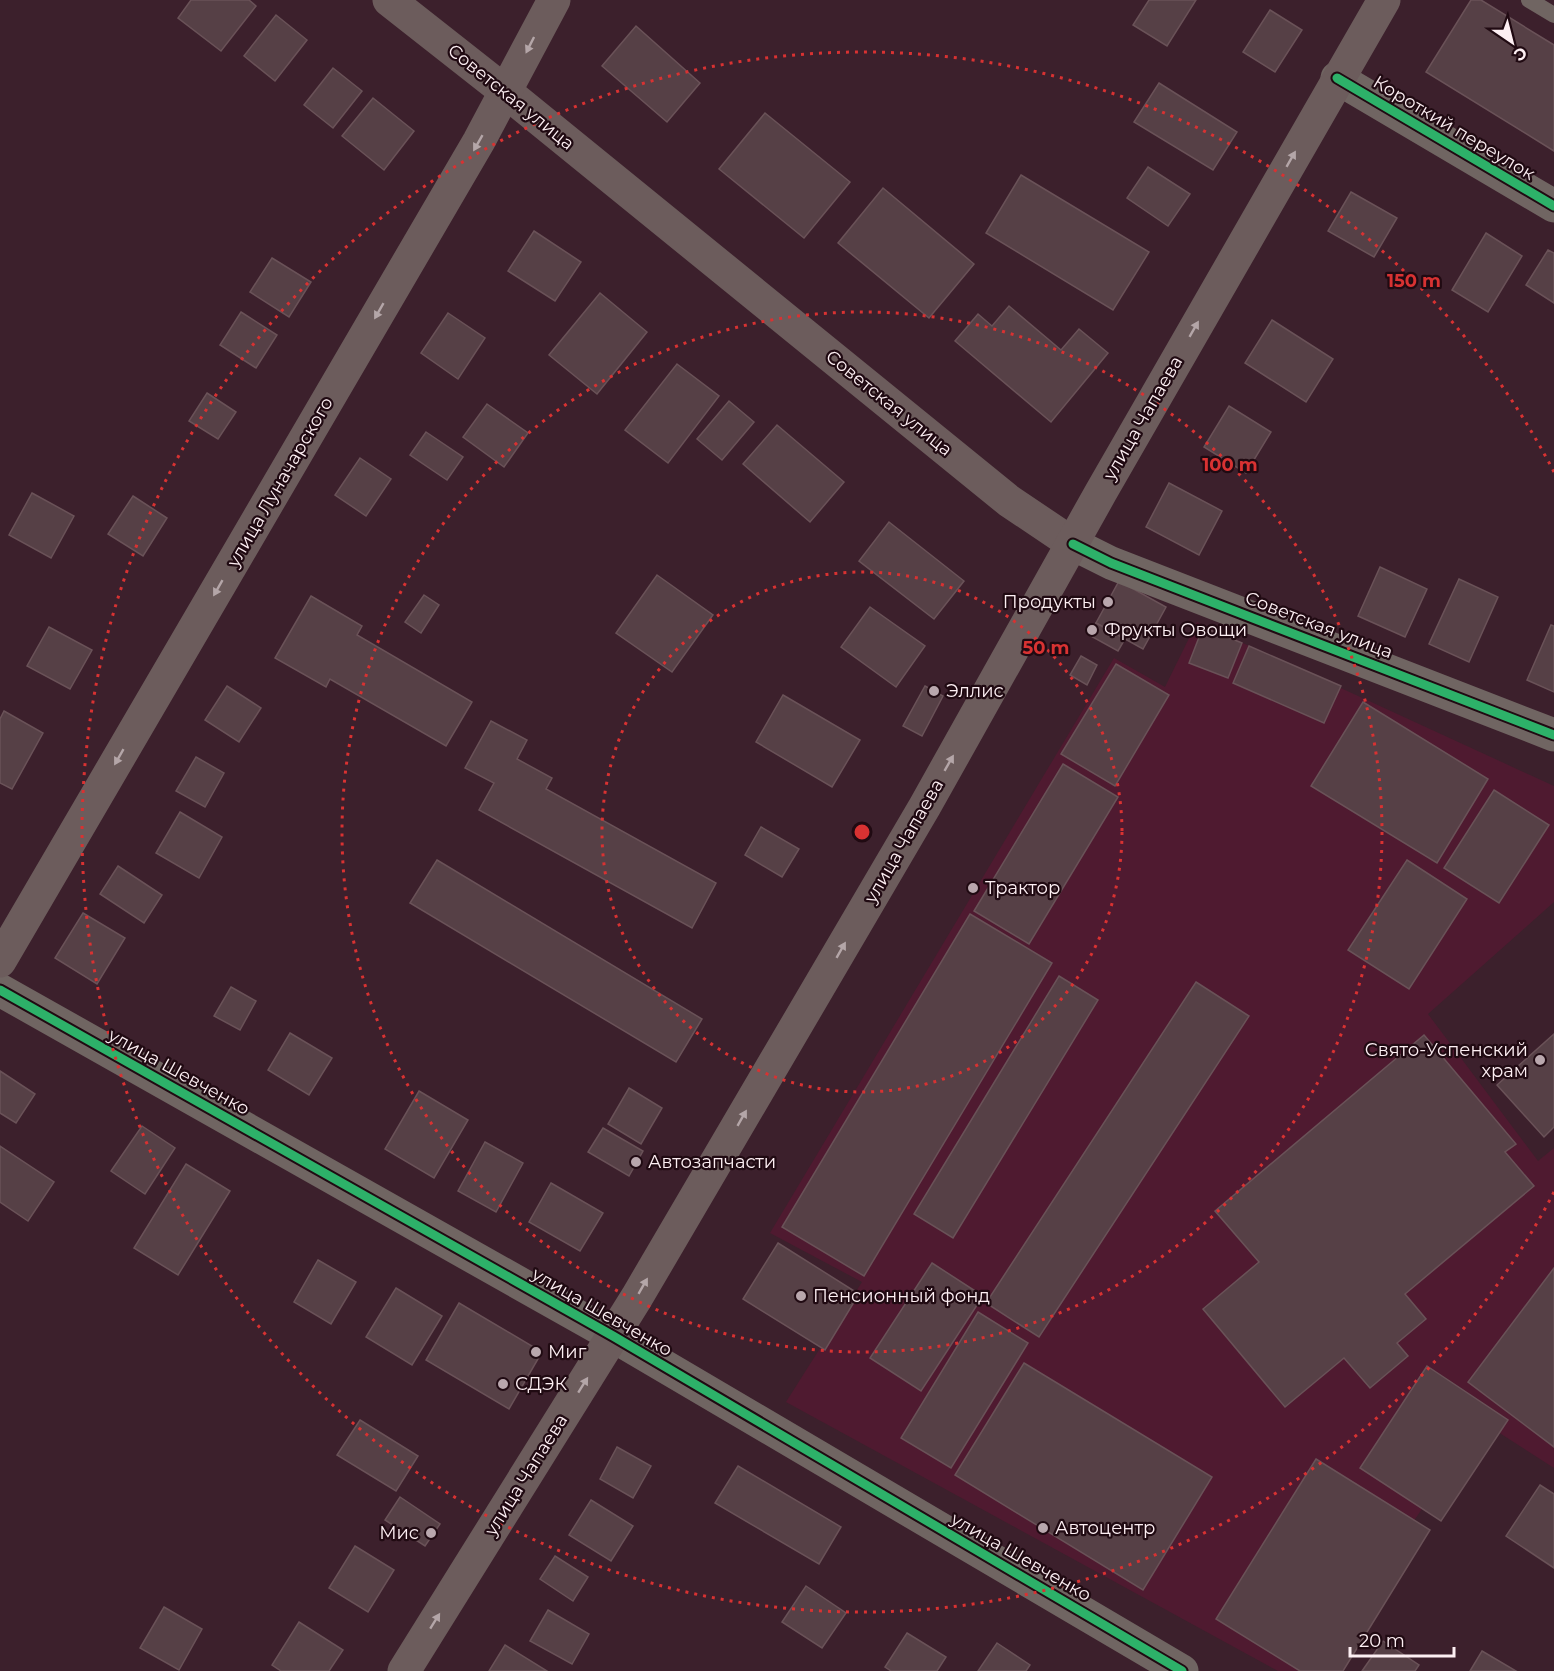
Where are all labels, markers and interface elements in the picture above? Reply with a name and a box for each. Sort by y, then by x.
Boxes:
north arrow [1482,12,1542,72]
one-way arrow [525,37,534,54]
street label: Советская улица [443,39,579,155]
text: С [1510,43,1531,65]
street label: Короткий переулок [1369,71,1539,185]
one-way arrow [473,135,483,152]
one-way arrow [1286,150,1296,167]
text: 150 m [1387,270,1441,292]
one-way arrow [374,303,385,319]
one-way arrow [1189,320,1199,337]
street label: Советская улица [821,345,957,461]
street label: улица Чапаева [1098,352,1187,485]
street label: улица Луначарского [222,393,338,572]
text: 100 m [1202,454,1258,476]
one-way arrow [212,580,223,596]
street label: Советская улица [1242,587,1396,663]
place label: Продукты [1003,591,1096,613]
marker: Продукты [1101,595,1115,609]
place label: Фрукты Овощи [1104,619,1247,641]
marker: Фрукты Овощи [1085,623,1099,637]
text: 50 m [1023,637,1069,659]
place label: Эллис [946,680,1004,702]
marker: Эллис [927,684,941,698]
one-way arrow [114,749,124,766]
one-way arrow [944,754,954,771]
street label: улица Чапаева [859,775,948,908]
centre of rings [852,822,872,842]
place label: Трактор [985,877,1060,899]
marker: Трактор [966,881,980,895]
one-way arrow [835,942,846,958]
street label: улица Шевченко [104,1024,254,1120]
place label: Свято-Успенский храм [1365,1039,1528,1082]
marker: Свято-Успенский храм [1533,1053,1547,1067]
one-way arrow [737,1109,747,1126]
place label: Автозапчасти [648,1151,776,1173]
marker: Автозапчасти [629,1155,643,1169]
street label: улица Шевченко [527,1262,676,1361]
one-way arrow [638,1277,648,1294]
place label: Пенсионный фонд [813,1285,990,1307]
marker: Пенсионный фонд [794,1289,808,1303]
place label: Миг [548,1341,587,1363]
marker: Миг [529,1345,543,1359]
place label: СДЭК [515,1373,568,1395]
marker: СДЭК [496,1377,510,1391]
one-way arrow [577,1377,588,1393]
street label: улица Чапаева [479,1410,572,1541]
street label: улица Шевченко [946,1507,1095,1606]
place label: Автоцентр [1055,1517,1155,1539]
marker: Автоцентр [1036,1521,1050,1535]
place label: Мис [379,1522,419,1544]
marker: Мис [424,1526,438,1540]
one-way arrow [429,1613,440,1629]
scale bar [1350,1620,1454,1658]
text: 20 m [1359,1630,1405,1652]

